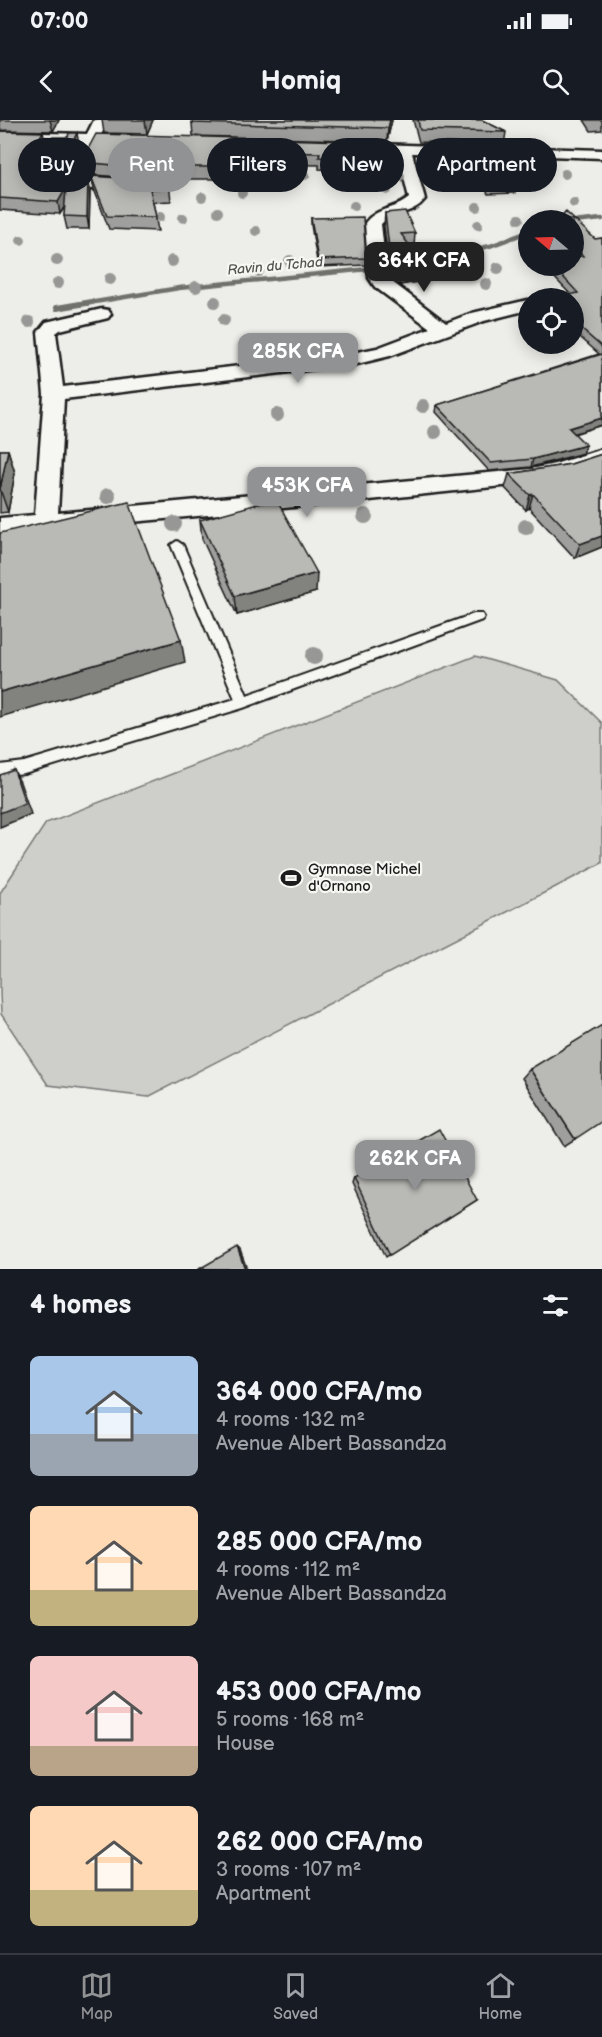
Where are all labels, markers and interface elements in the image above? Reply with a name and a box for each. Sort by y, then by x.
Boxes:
text: 07:00 [30,8,89,35]
icon: back [30,65,63,98]
text: Homiq [261,65,341,97]
icon: search [539,65,572,98]
chip: Buy [18,138,96,192]
chip: Rent [108,138,195,192]
chip: Filters [207,138,308,192]
chip: New [320,138,404,192]
chip: Apartment [416,138,557,192]
north arrow [518,210,584,276]
map controls [518,210,584,354]
pin: 364K CFA [362,242,486,293]
text: 364K CFA [378,249,470,273]
water label: Ravin du Tchad [227,253,324,279]
button: locate [518,288,584,354]
pin: 285K CFA [236,333,360,384]
text: 285K CFA [252,340,344,364]
pin: 453K CFA [245,467,369,518]
text: 453K CFA [261,474,353,498]
place label: Gymnase Michel d'Ornano [308,860,421,896]
sports icon: Gymnase Michel d'Ornano [279,866,303,890]
pin: 262K CFA [353,1140,477,1191]
text: 262K CFA [369,1147,461,1171]
icon: filters [539,1289,572,1322]
text: 4 homes [30,1290,131,1321]
text: 364 000 CFA/mo [216,1377,422,1408]
icon: home [78,1380,150,1452]
text: 4 rooms · 132 m² [216,1408,365,1432]
text: Avenue Albert Bassandza [216,1432,447,1456]
text: 285 000 CFA/mo [216,1527,422,1558]
icon: home [78,1530,150,1602]
text: 4 rooms · 112 m² [216,1558,360,1582]
text: Avenue Albert Bassandza [216,1582,447,1606]
text: 453 000 CFA/mo [216,1677,422,1708]
icon: home [78,1680,150,1752]
text: 5 rooms · 168 m² [216,1708,364,1732]
text: House [216,1732,275,1756]
text: 262 000 CFA/mo [216,1827,423,1858]
icon: home [78,1830,150,1902]
text: 3 rooms · 107 m² [216,1858,361,1882]
text: Apartment [216,1882,311,1906]
tab: Map [80,1969,113,2024]
tab: Saved [273,1969,318,2024]
tab: Home [478,1969,522,2024]

